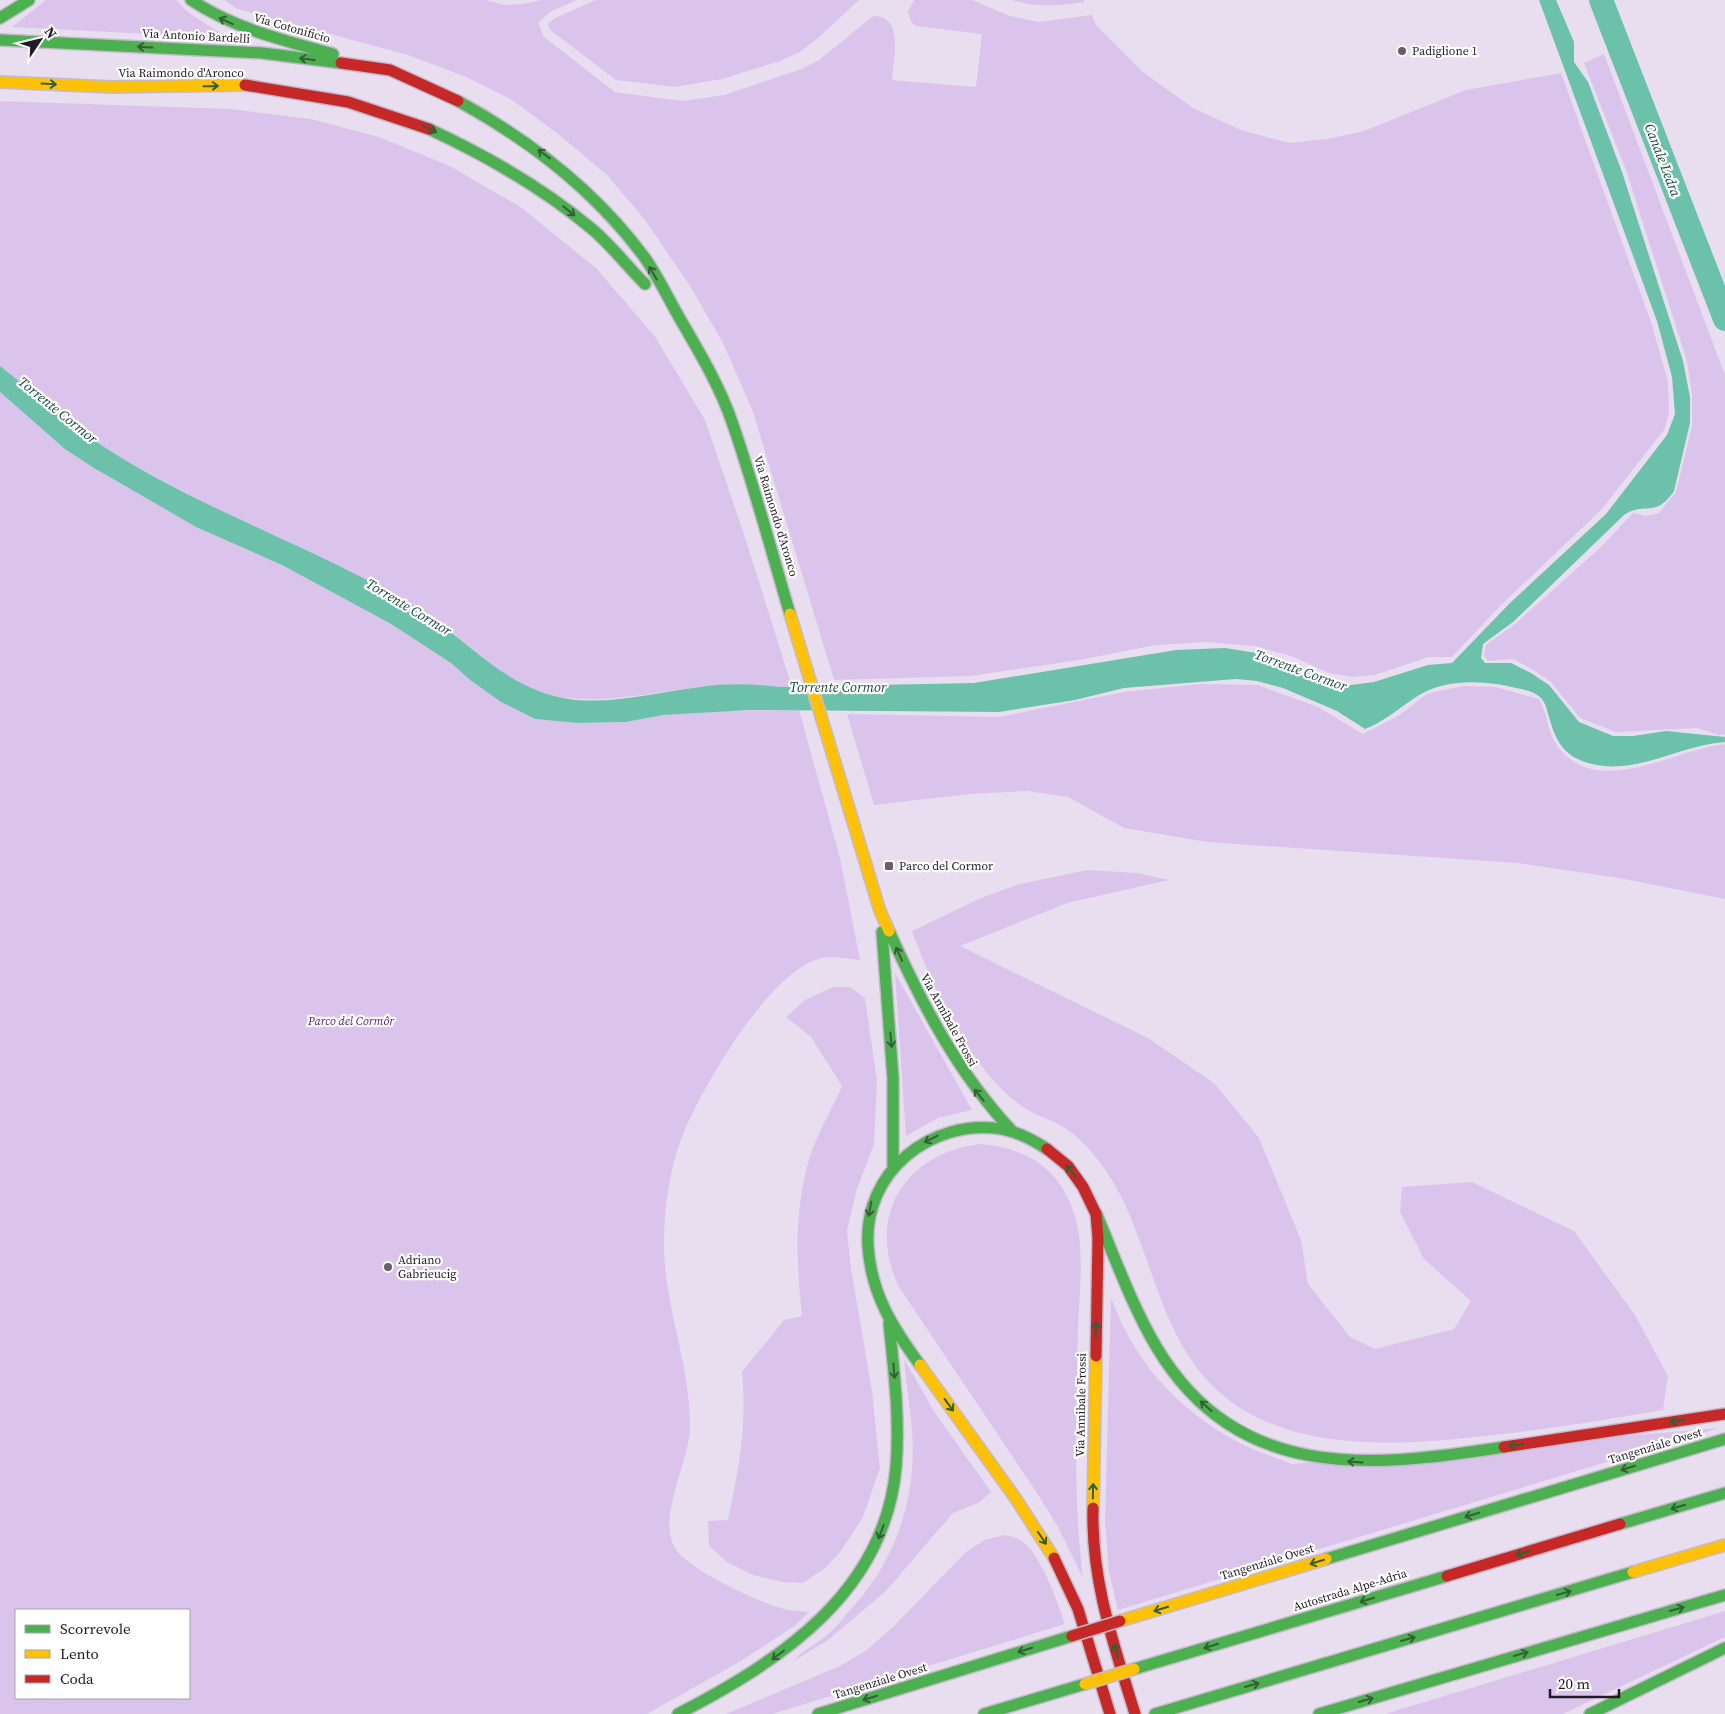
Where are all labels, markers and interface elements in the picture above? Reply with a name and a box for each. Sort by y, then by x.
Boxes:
street label: Via Cotonificio [252,9,333,47]
north arrow [15,15,65,65]
one-way arrow [219,16,234,26]
text: N [40,23,62,42]
street label: Via Antonio Bardelli [142,25,251,47]
one-way arrow [137,43,153,52]
place label: Padiglione 1 [1412,43,1478,59]
marker: Padiglione 1 [1396,45,1408,57]
one-way arrow [299,54,315,64]
street label: Via Raimondo d'Aronco [118,65,244,81]
one-way arrow [40,80,56,89]
one-way arrow [202,81,219,91]
water label: Canale Ledra [1640,121,1686,200]
one-way arrow [422,125,437,135]
one-way arrow [537,149,550,160]
one-way arrow [563,206,576,217]
one-way arrow [648,266,658,280]
water label: Torrente Cormor [14,372,102,448]
street label: Via Raimondo d'Aronco [750,454,802,579]
water label: Torrente Cormor [362,574,456,641]
water label: Torrente Cormor [1252,644,1350,696]
water label: Torrente Cormor [790,677,887,697]
place label: Parco del Cormor [899,858,993,874]
marker: Parco del Cormor [883,860,895,872]
one-way arrow [894,947,904,962]
street label: Via Annibale Frossi [917,971,981,1070]
park label: Parco del Cormôr [307,1013,395,1029]
one-way arrow [887,1032,896,1048]
one-way arrow [974,1089,985,1102]
one-way arrow [924,1135,939,1144]
one-way arrow [1066,1164,1077,1177]
one-way arrow [865,1201,875,1217]
place label: Adriano Gabrieucig [398,1252,457,1282]
marker: Adriano Gabrieucig [382,1261,394,1273]
one-way arrow [1091,1321,1101,1337]
street label: Via Annibale Frossi [1072,1352,1090,1457]
one-way arrow [889,1363,898,1379]
one-way arrow [943,1398,954,1411]
one-way arrow [1199,1400,1212,1411]
one-way arrow [1669,1416,1685,1426]
street label: Tangenziale Ovest [1606,1424,1704,1468]
one-way arrow [1509,1441,1525,1451]
one-way arrow [1347,1457,1363,1466]
one-way arrow [1620,1464,1636,1474]
one-way arrow [1088,1483,1098,1500]
one-way arrow [1671,1502,1687,1512]
one-way arrow [1465,1511,1481,1521]
one-way arrow [876,1524,885,1539]
one-way arrow [1037,1531,1047,1545]
street label: Tangenziale Ovest [1218,1540,1316,1584]
one-way arrow [1515,1549,1531,1559]
one-way arrow [1309,1557,1325,1567]
street label: Autostrada Alpe-Adria [1291,1565,1410,1615]
one-way arrow [1556,1588,1572,1598]
one-way arrow [1359,1595,1375,1605]
one-way arrow [1669,1603,1685,1613]
one-way arrow [1154,1604,1170,1614]
legend [15,1609,190,1699]
text: Scorrevole [60,1618,131,1639]
one-way arrow [1400,1634,1416,1644]
one-way arrow [1204,1642,1220,1652]
text: Lento [60,1643,99,1664]
one-way arrow [1111,1643,1121,1659]
one-way arrow [1017,1646,1033,1656]
one-way arrow [1513,1649,1529,1659]
one-way arrow [771,1650,785,1660]
street label: Tangenziale Ovest [831,1659,929,1703]
scale bar [1550,1666,1619,1698]
text: Coda [60,1668,94,1689]
text: 20 m [1558,1673,1590,1694]
one-way arrow [1244,1680,1260,1690]
one-way arrow [862,1694,878,1704]
one-way arrow [1357,1695,1373,1705]

